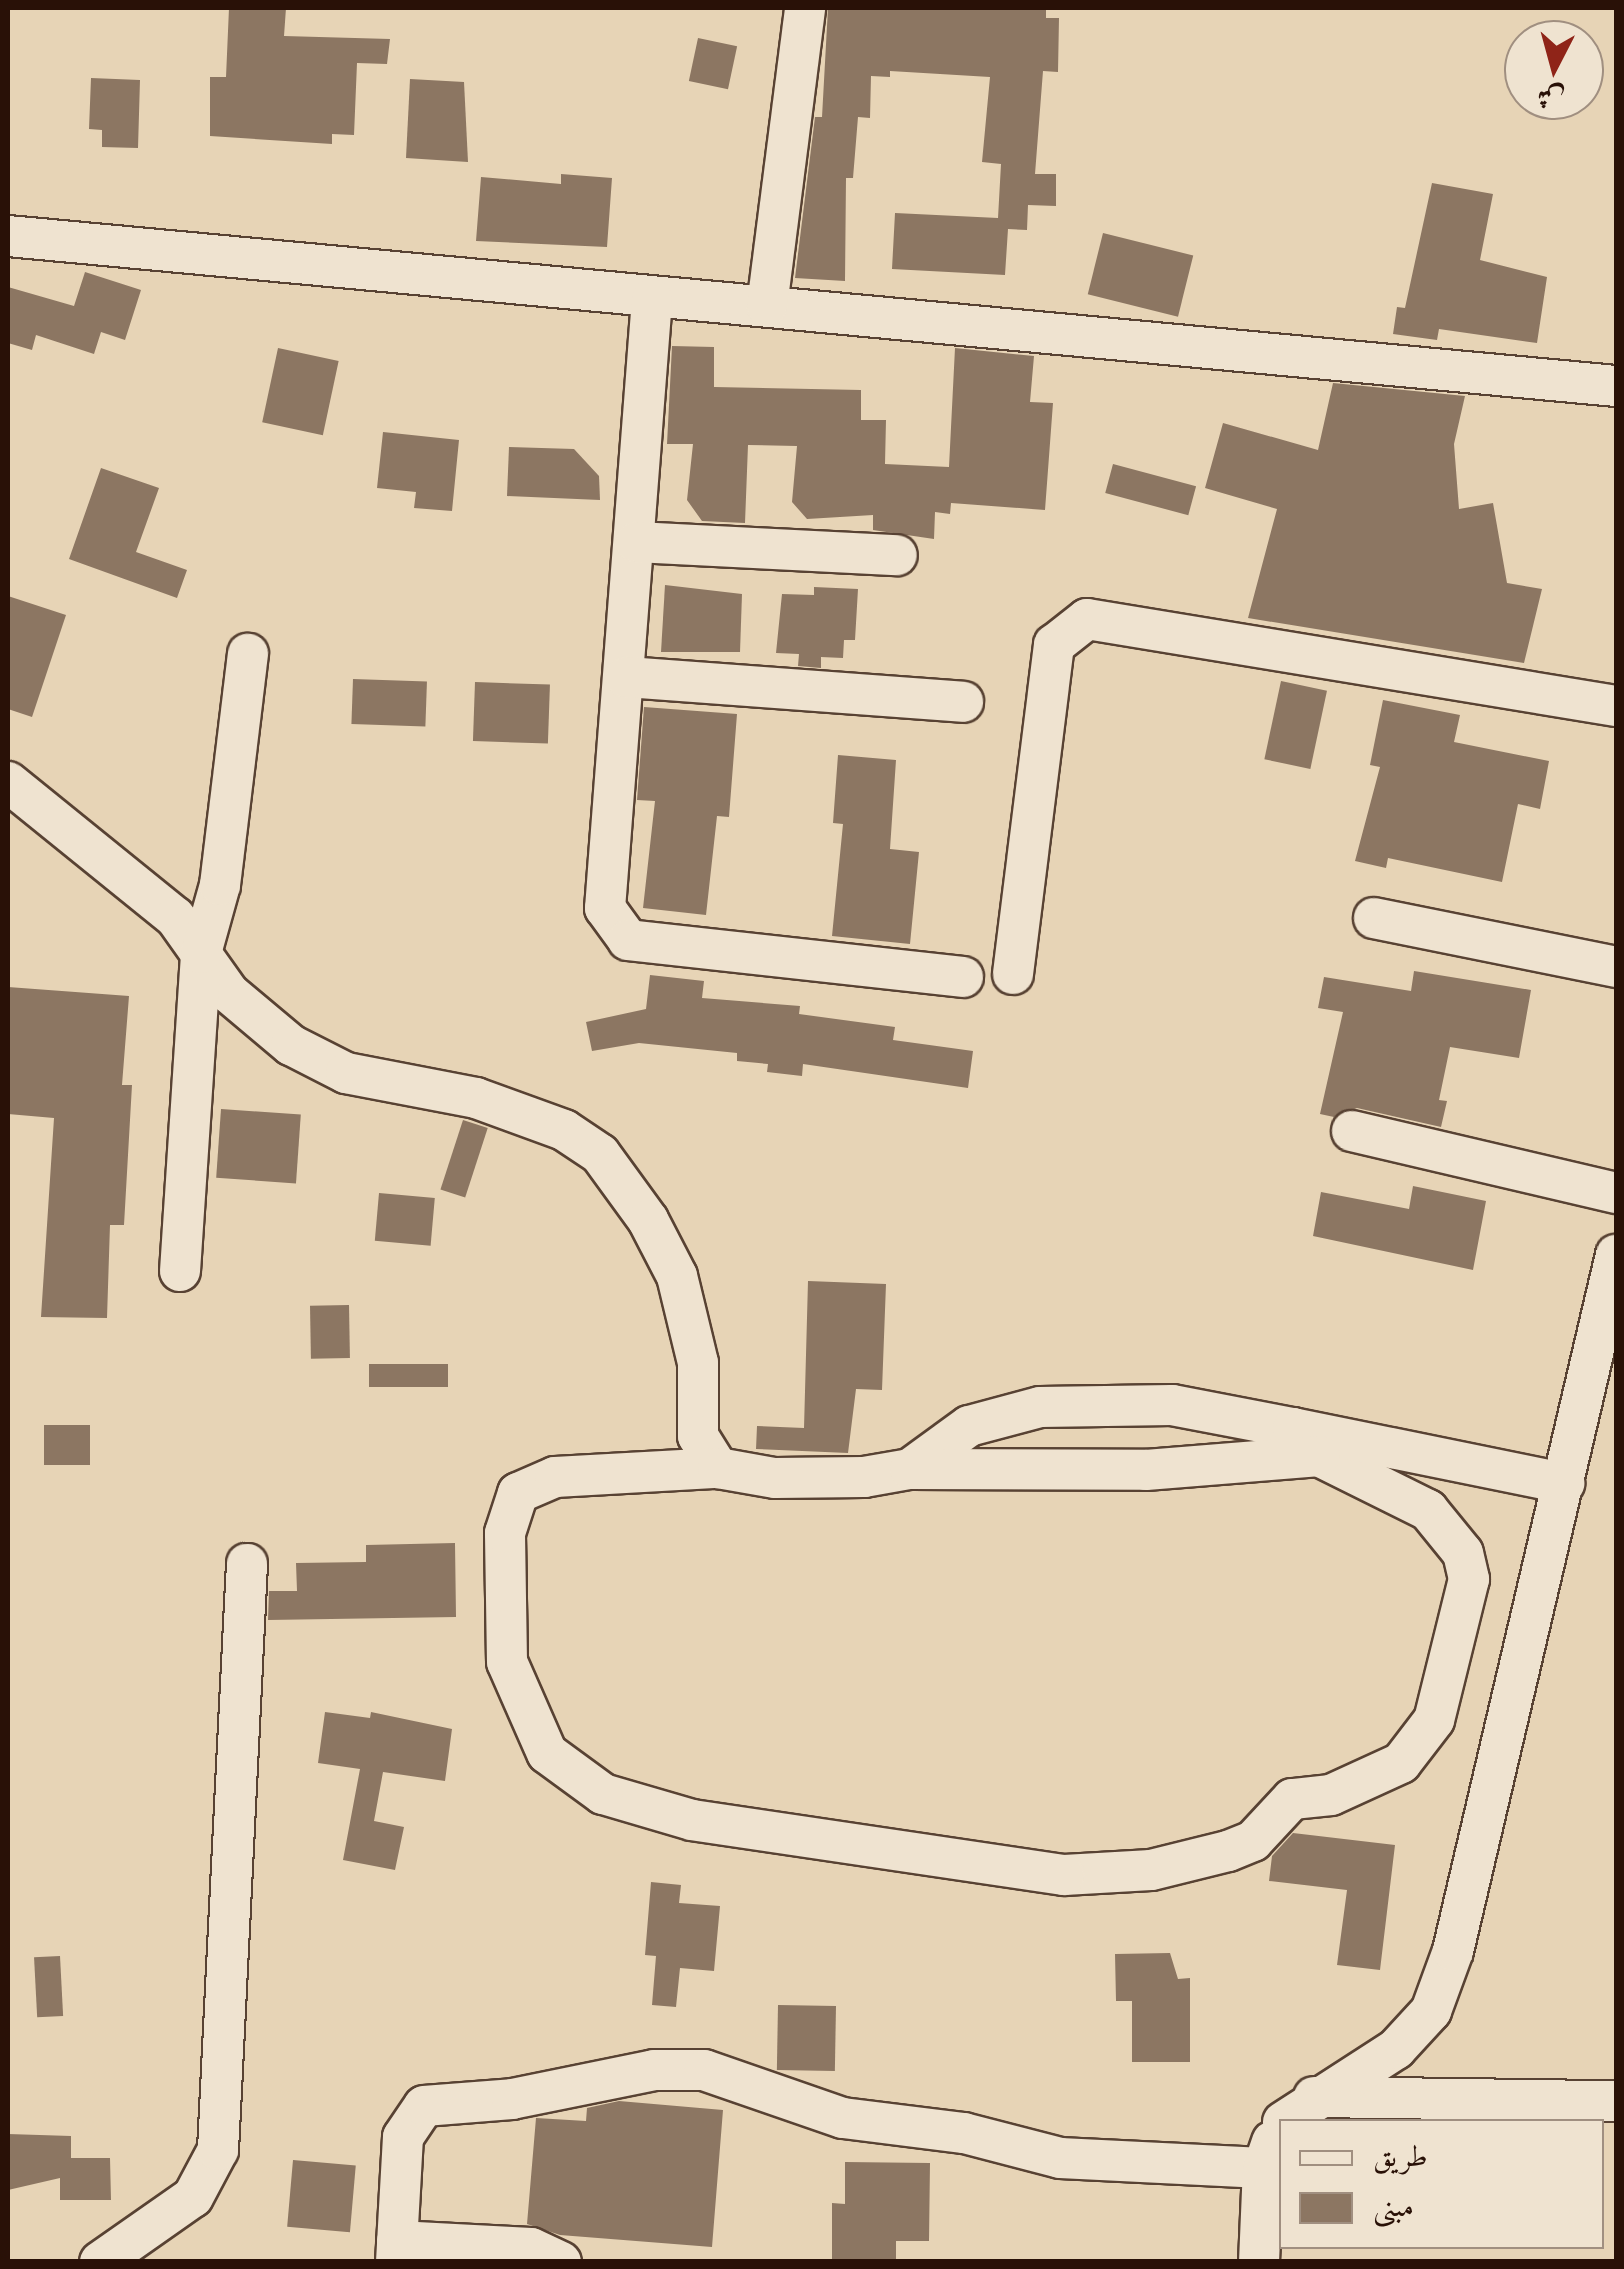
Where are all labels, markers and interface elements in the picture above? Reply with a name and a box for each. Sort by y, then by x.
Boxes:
north arrow [1504,20,1604,120]
text: ش [1535,79,1567,117]
legend [1279,2119,1604,2249]
text: طريق [1373,2138,1428,2174]
text: مبنى [1373,2188,1414,2224]

